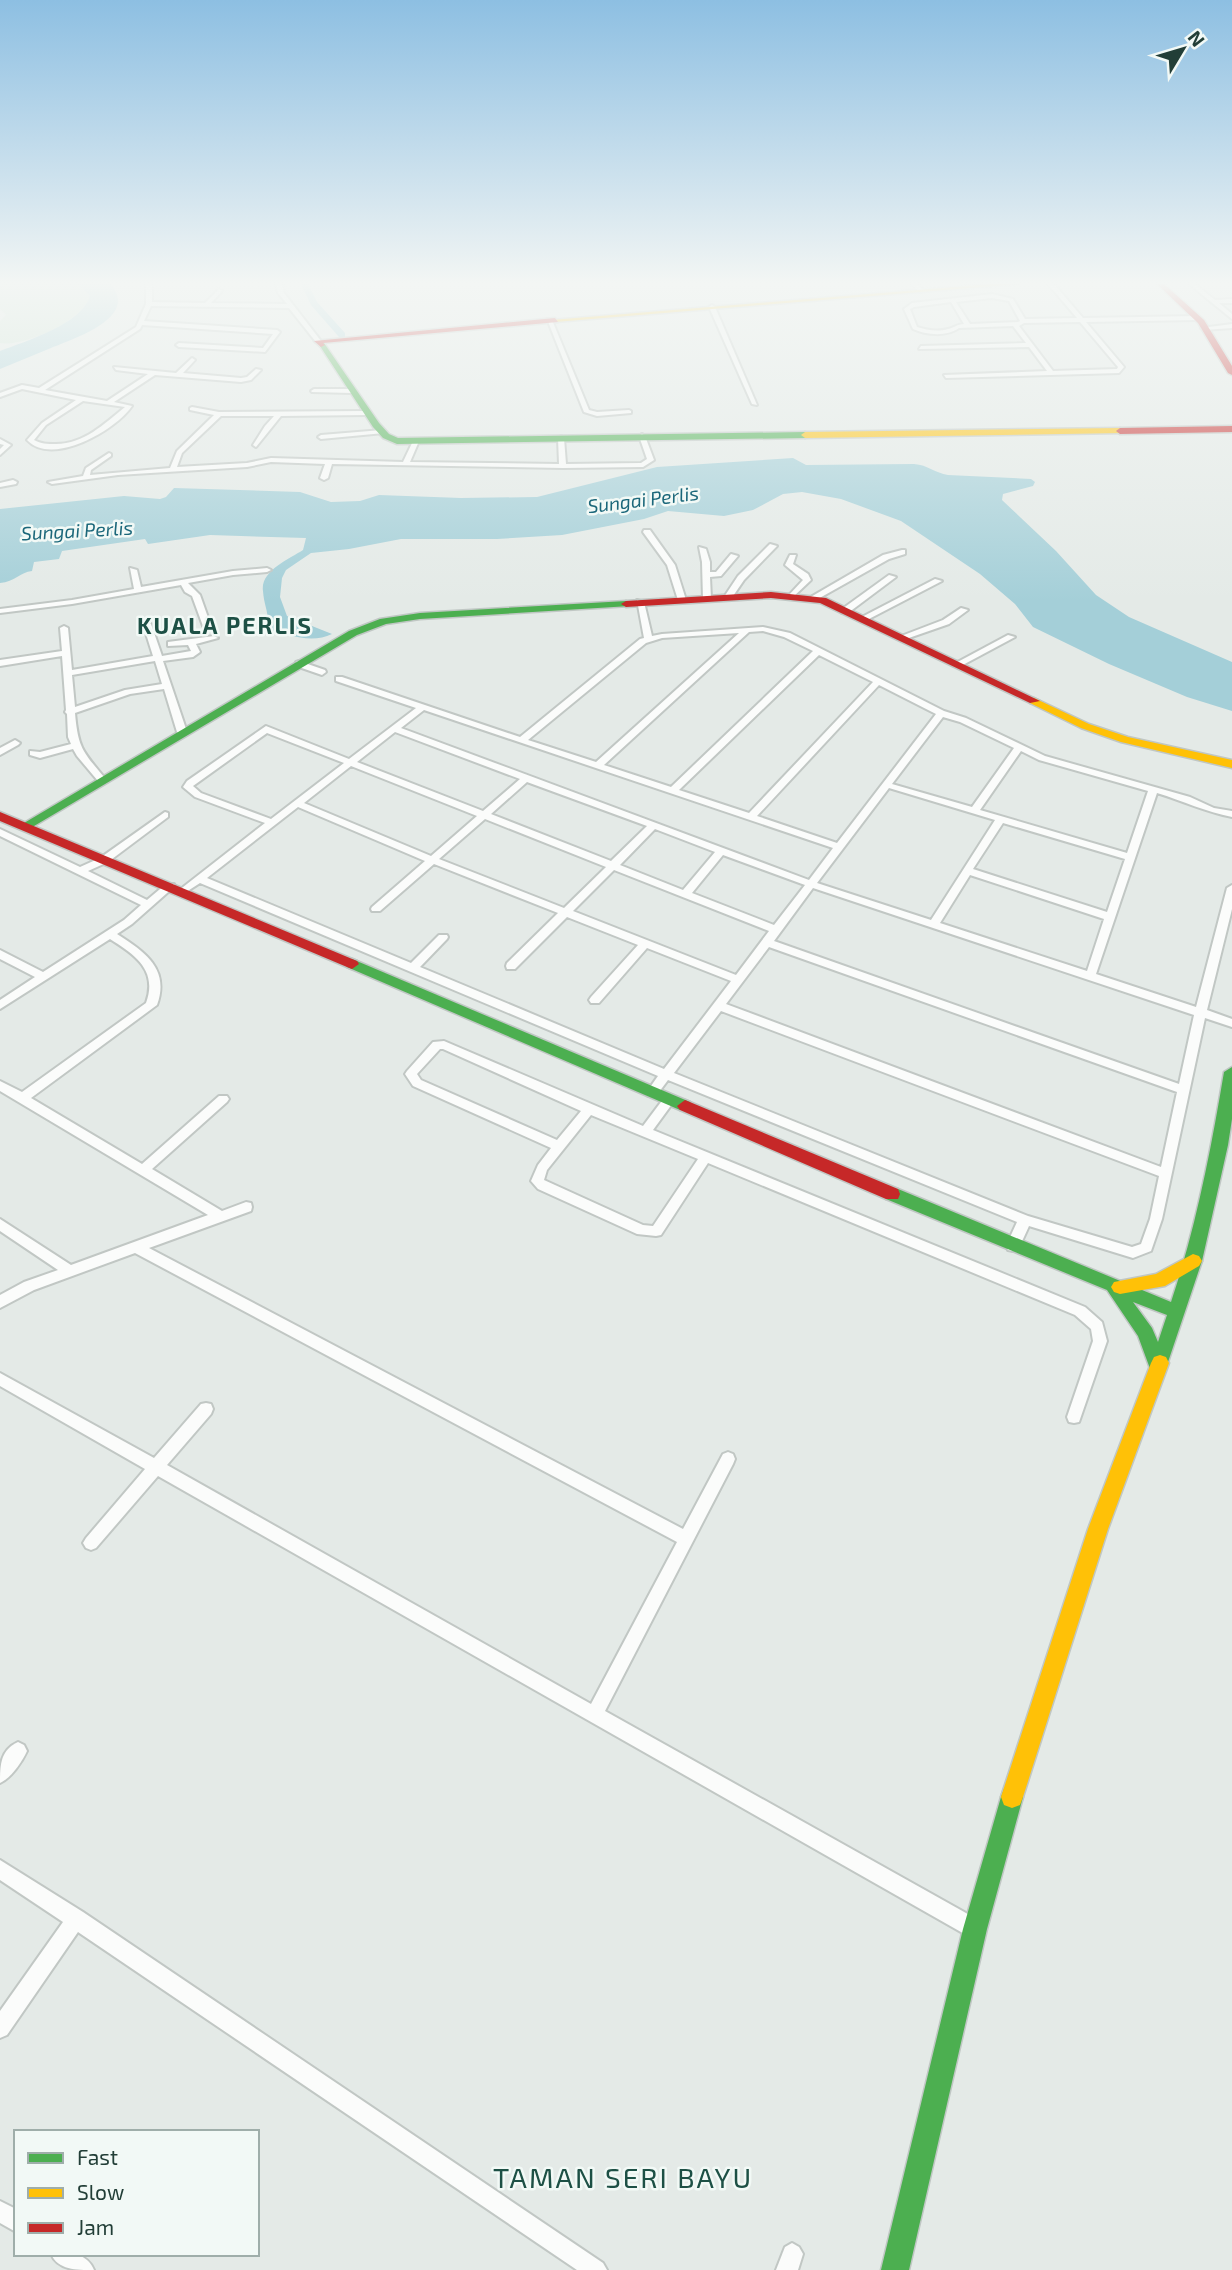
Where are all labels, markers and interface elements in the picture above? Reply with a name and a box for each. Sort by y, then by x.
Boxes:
north arrow [1148,14,1218,84]
text: N [1184,26,1210,51]
water label: Sungai Perlis [586,481,700,517]
water label: Sungai Perlis [21,516,133,544]
district label: KUALA PERLIS [137,611,313,639]
legend [14,2130,259,2256]
text: Fast [77,2144,118,2169]
district label: TAMAN SERI BAYU [493,2160,753,2194]
text: Slow [77,2179,124,2204]
text: Jam [77,2214,114,2239]

